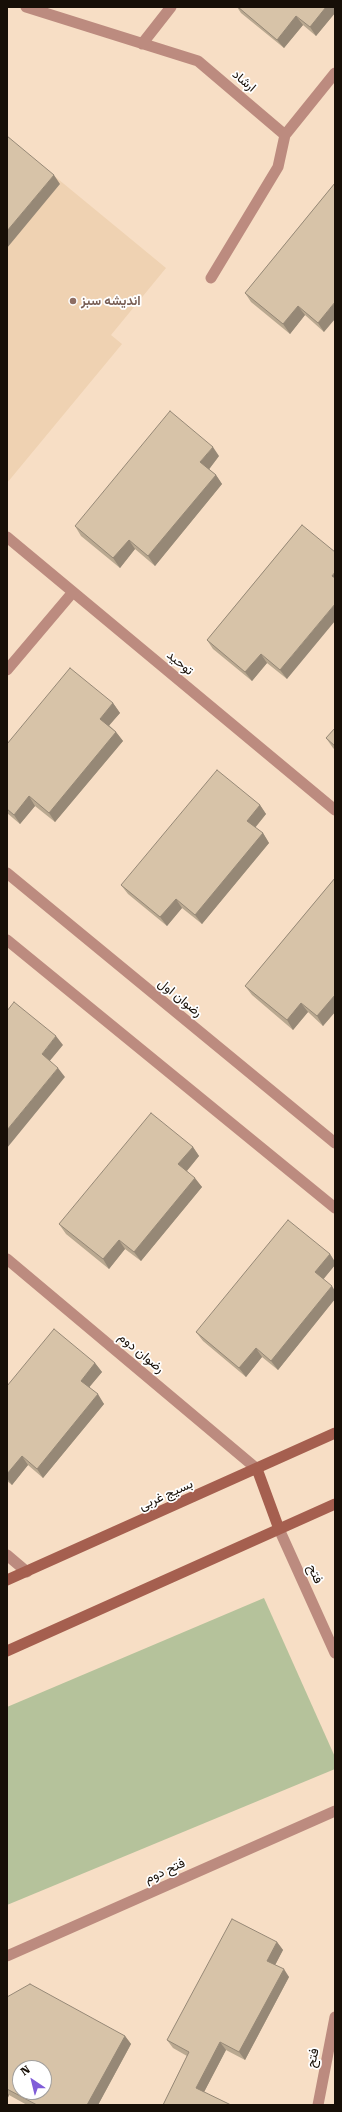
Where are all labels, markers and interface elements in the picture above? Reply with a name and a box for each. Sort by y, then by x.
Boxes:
street label: ارشاد [229,67,259,95]
place label: اندیشه سبز [81,293,141,309]
marker: اندیشه سبز [68,296,78,306]
street label: توحید [163,647,197,679]
street label: رضوان اول [155,975,205,1021]
street label: رضوان دوم [115,1329,167,1377]
street label: بسیج غربی [137,1476,195,1514]
street label: فتح [304,1562,326,1586]
street label: فتح دوم [142,1855,188,1887]
street label: فتح [303,2047,323,2069]
north arrow [12,2060,52,2100]
text: N [18,2063,33,2078]

